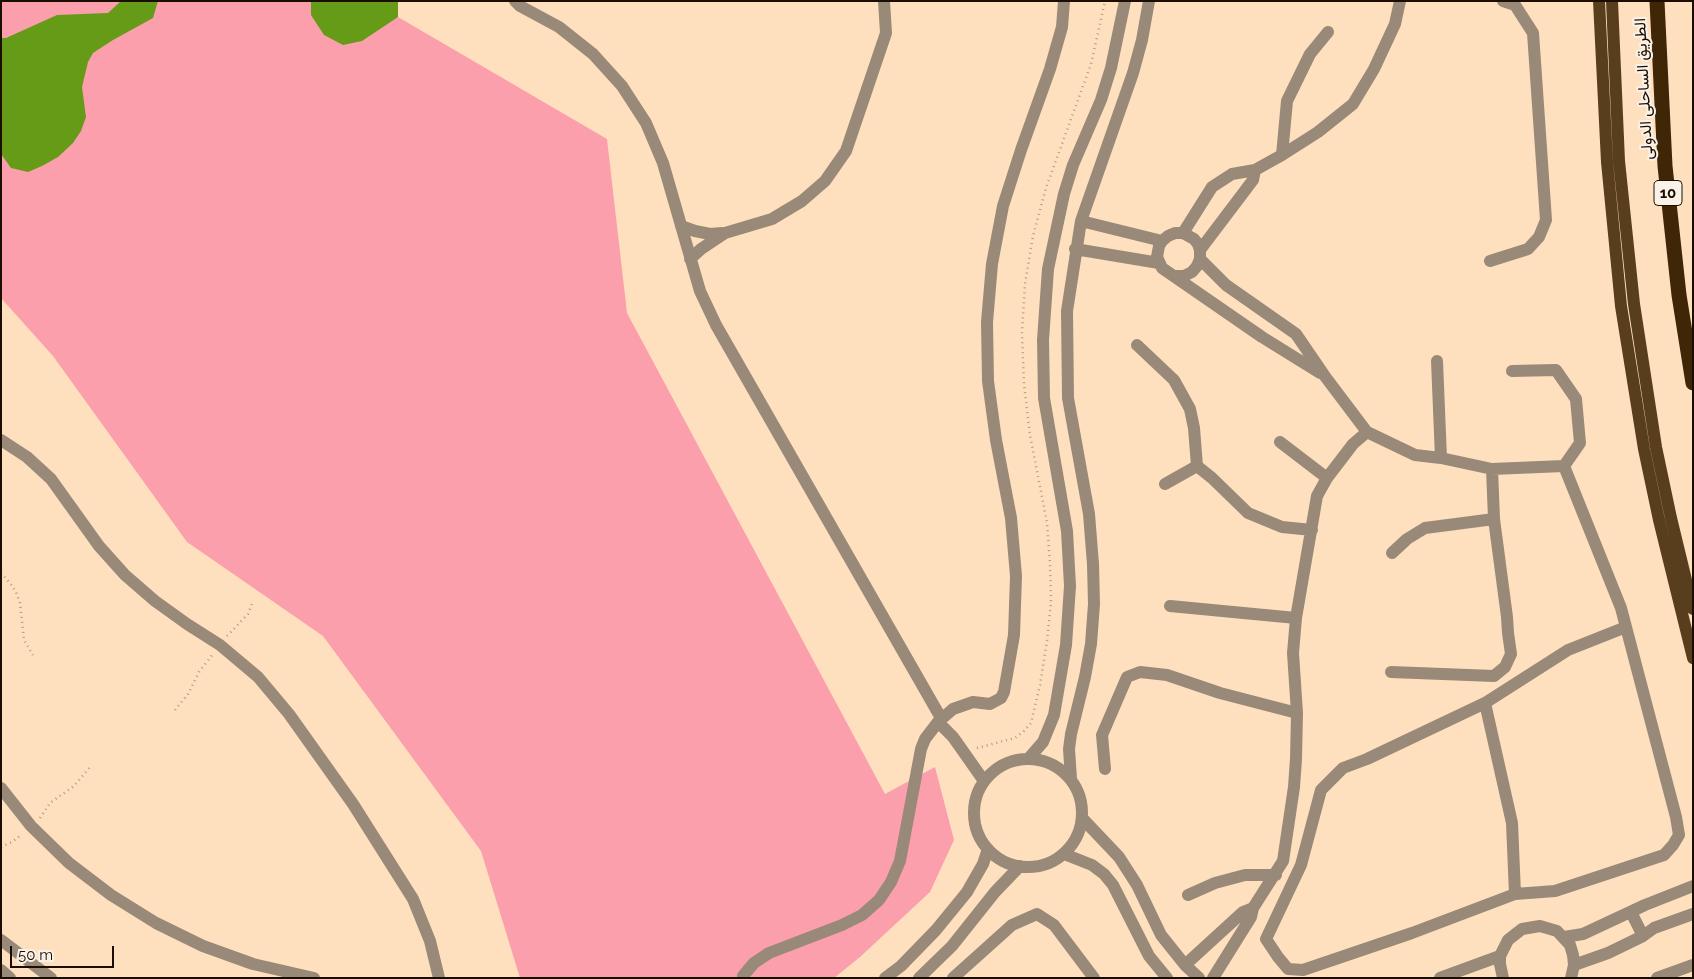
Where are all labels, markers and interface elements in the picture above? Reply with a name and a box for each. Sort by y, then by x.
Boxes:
street label: الطريق الساحلى الدولى [1631,18,1657,160]
road number: 10 [1654,180,1682,206]
scale bar [12,936,116,968]
text: 50 m [18,946,53,964]

